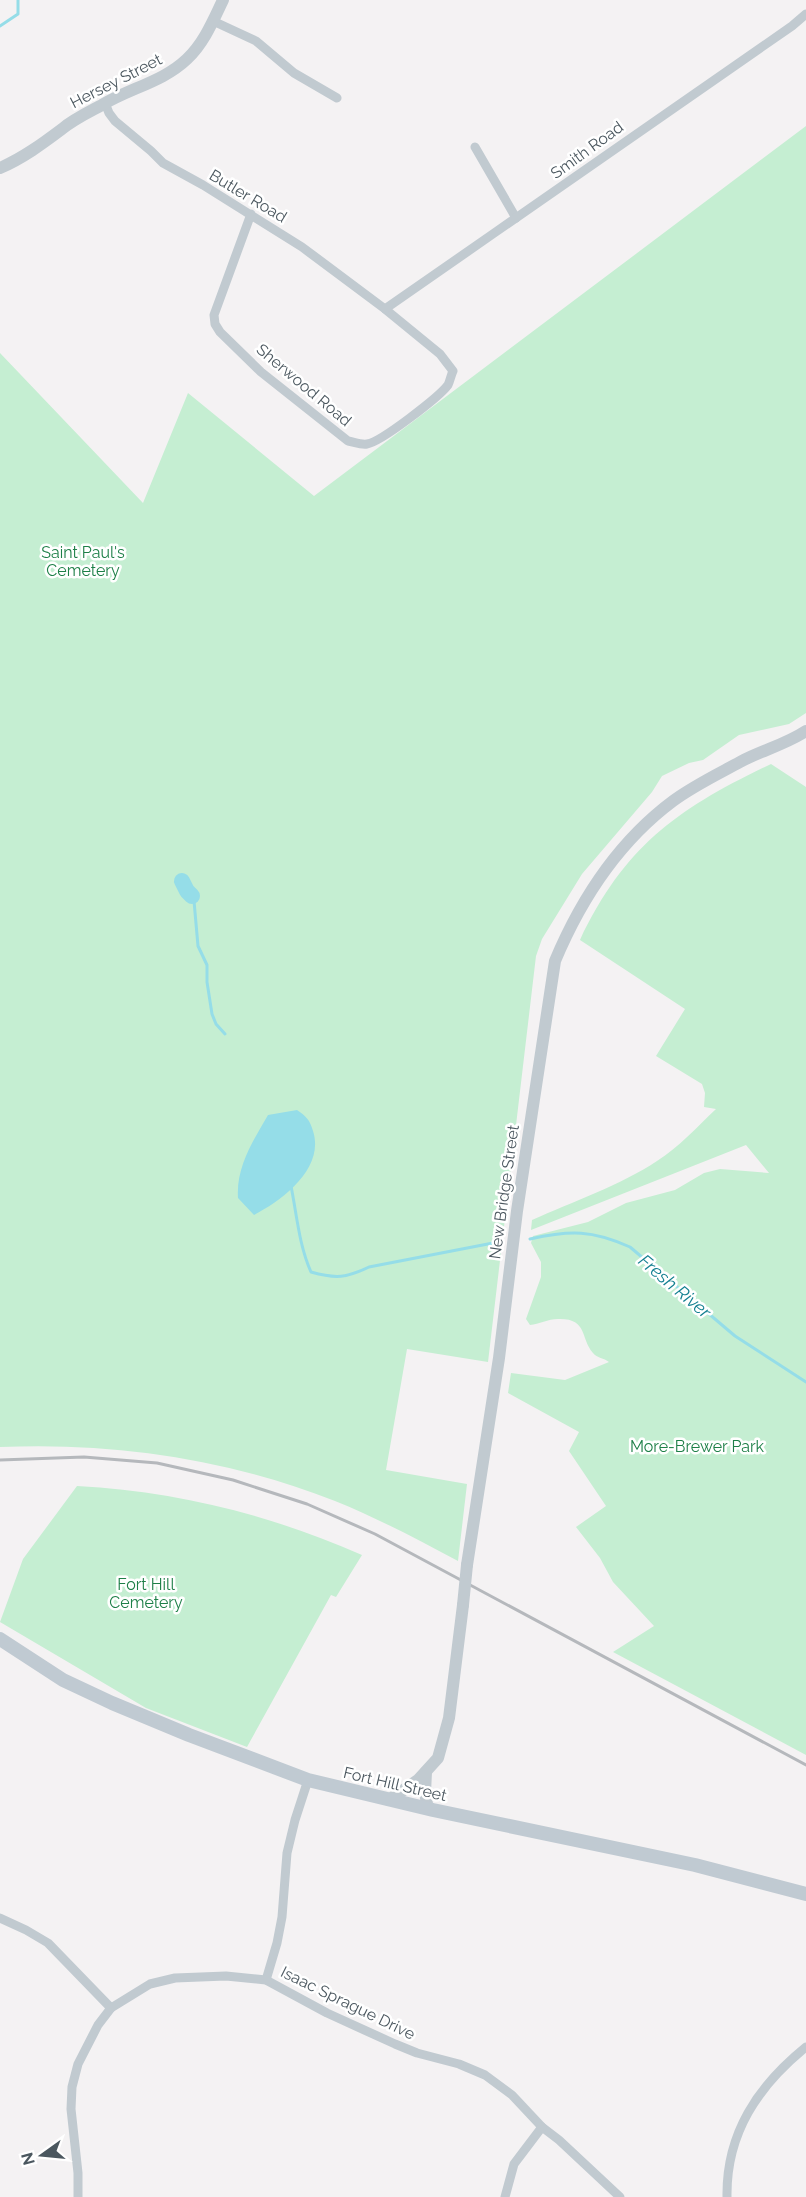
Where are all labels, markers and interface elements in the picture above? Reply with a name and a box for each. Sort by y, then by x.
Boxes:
street label: Hersey Street [67,49,166,112]
street label: Smith Road [547,117,627,183]
street label: Butler Road [206,165,290,227]
street label: Sherwood Road [253,340,355,430]
park label: Saint Paul's Cemetery [41,543,125,580]
street label: New Bridge Street [485,1123,523,1260]
water label: Fresh River [635,1250,716,1323]
park label: More-Brewer Park [630,1437,765,1456]
park label: Fort Hill Cemetery [109,1575,183,1612]
street label: Fort Hill Street [341,1763,449,1805]
street label: Isaac Sprague Drive [278,1962,418,2044]
north arrow [12,2125,72,2185]
text: N [17,2150,39,2167]

